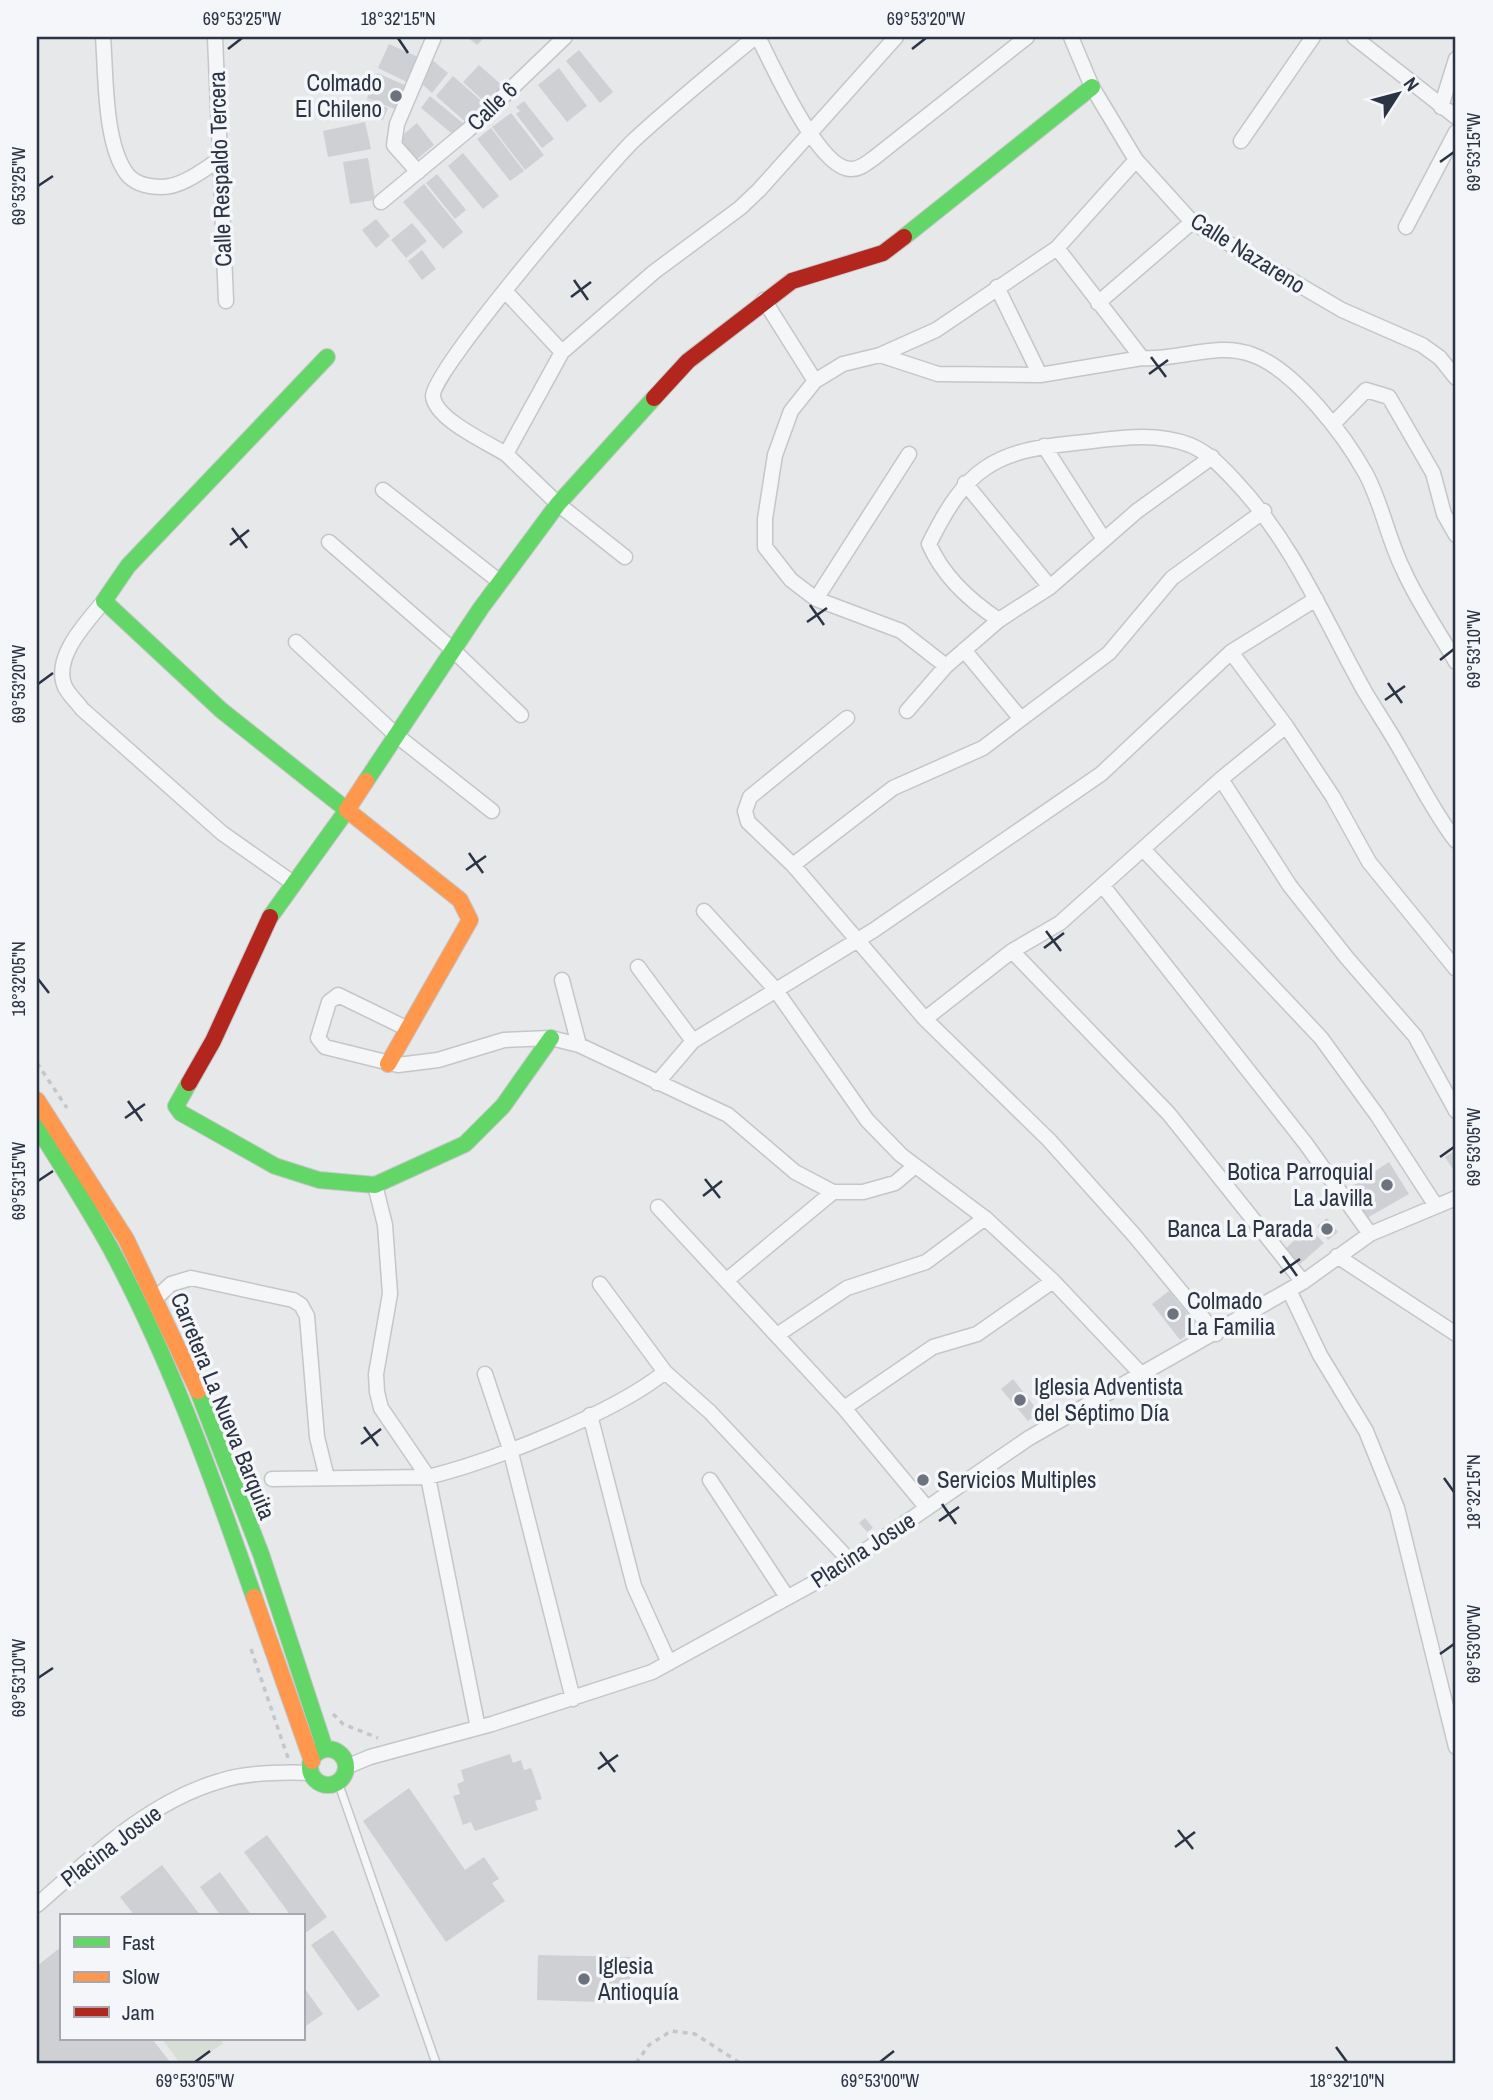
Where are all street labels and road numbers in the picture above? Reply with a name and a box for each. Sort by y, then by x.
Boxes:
street label: Calle Respaldo Tercera [201,70,238,267]
street label: Calle 6 [460,74,524,137]
street label: Calle Nazareno [1185,205,1312,300]
street label: Carretera La Nueva Barquita [164,1288,283,1524]
street label: Placina Josue [805,1504,921,1595]
street label: Placina Josue [54,1798,167,1894]

